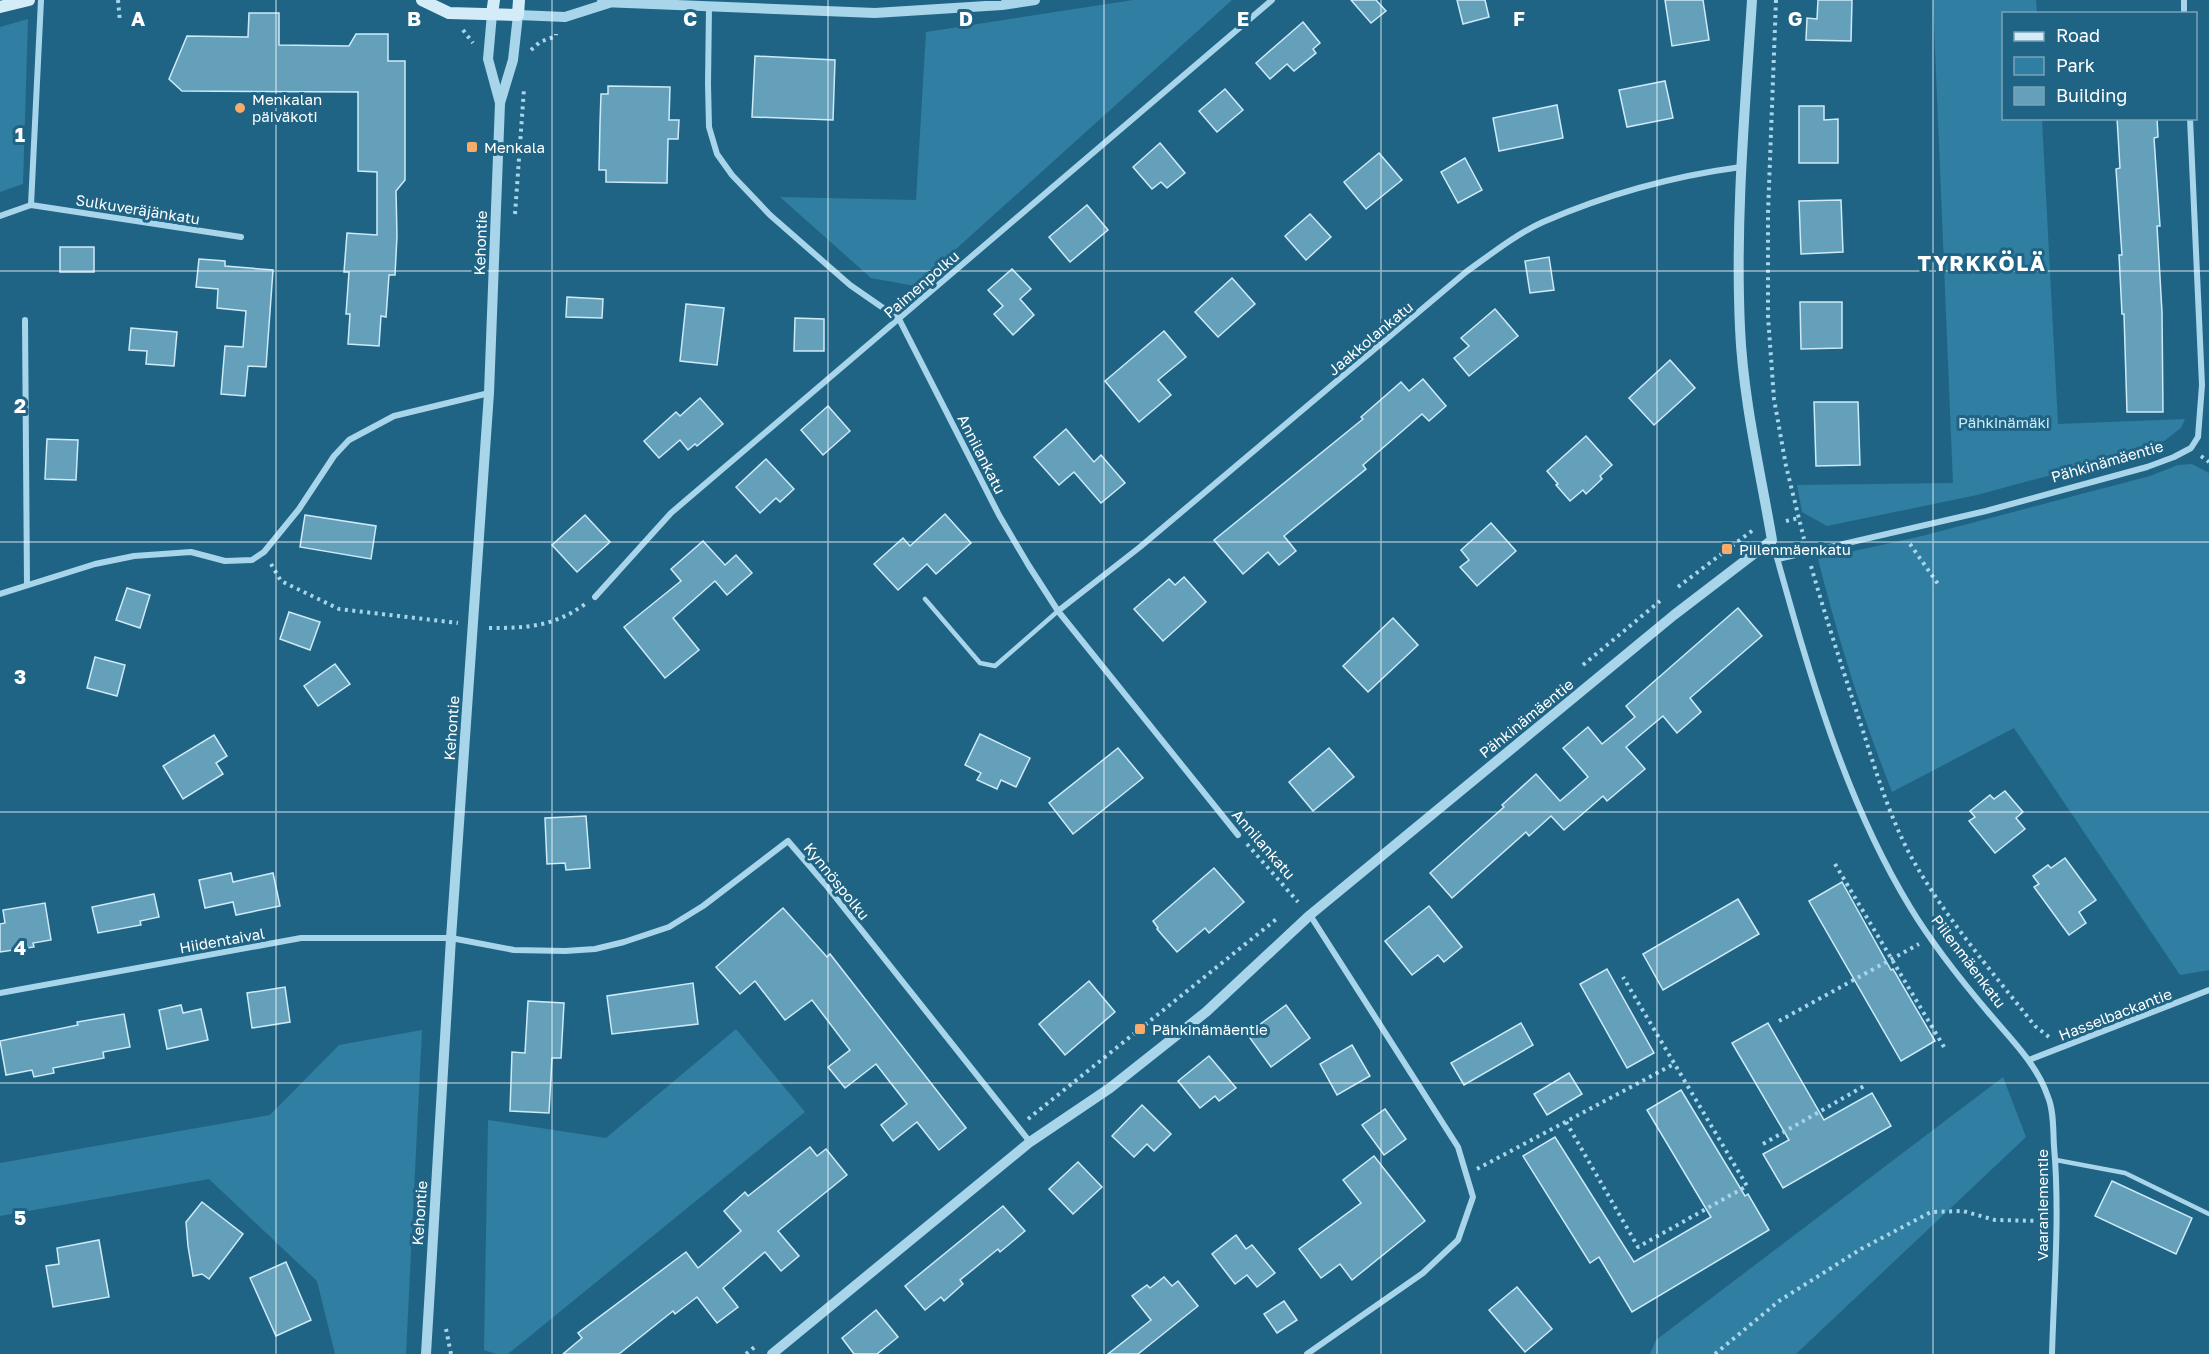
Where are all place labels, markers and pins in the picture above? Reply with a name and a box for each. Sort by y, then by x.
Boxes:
place label: Menkalan päiväkoti [252,90,322,125]
marker: Menkalan päiväkoti [233,101,247,115]
place label: Menkala [484,138,545,156]
marker: Menkala [465,140,479,154]
place label: Piilenmäenkatu [1739,540,1851,558]
marker: Piilenmäenkatu [1720,542,1734,556]
place label: Pähkinämäentie [1152,1020,1268,1038]
marker: Pähkinämäentie [1133,1022,1147,1036]

